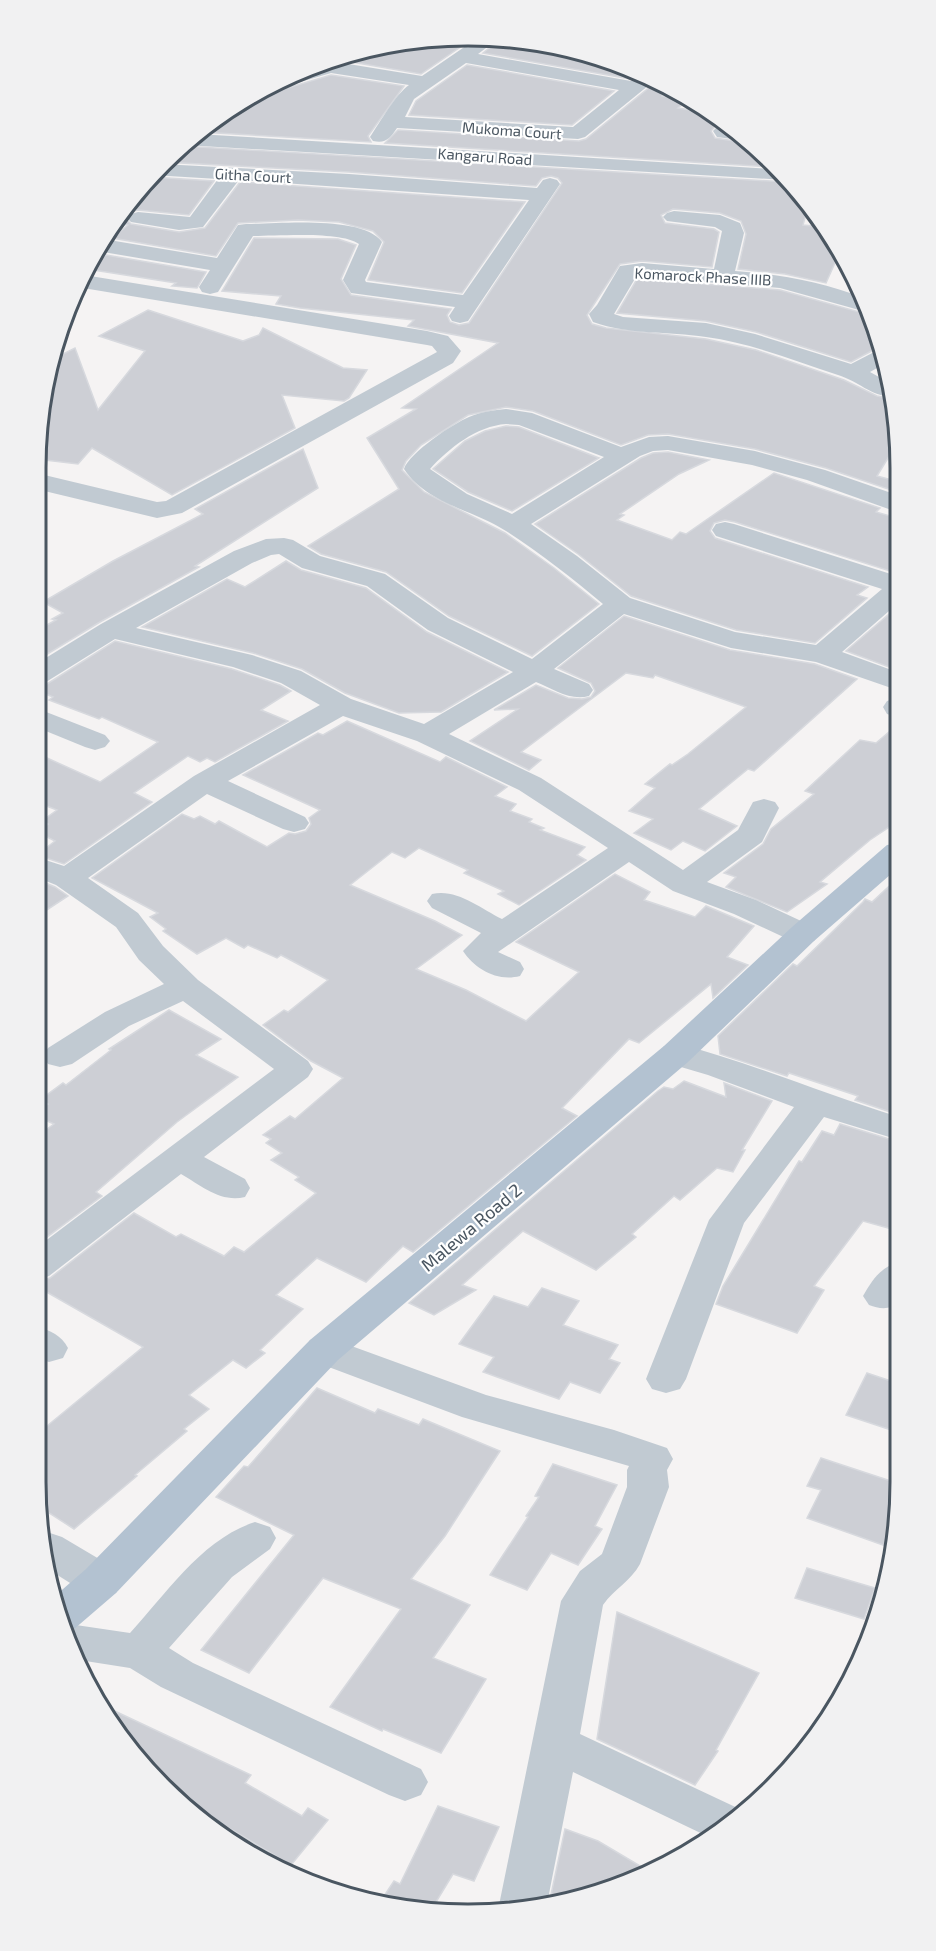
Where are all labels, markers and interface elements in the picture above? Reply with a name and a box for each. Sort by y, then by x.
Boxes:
street label: Mukoma Court [462,118,563,142]
street label: Kangaru Road [437,144,533,168]
street label: Githa Court [214,164,292,186]
street label: Komarock Phase IIIB [634,263,772,289]
street label: Malewa Road 2 [416,1178,526,1276]

